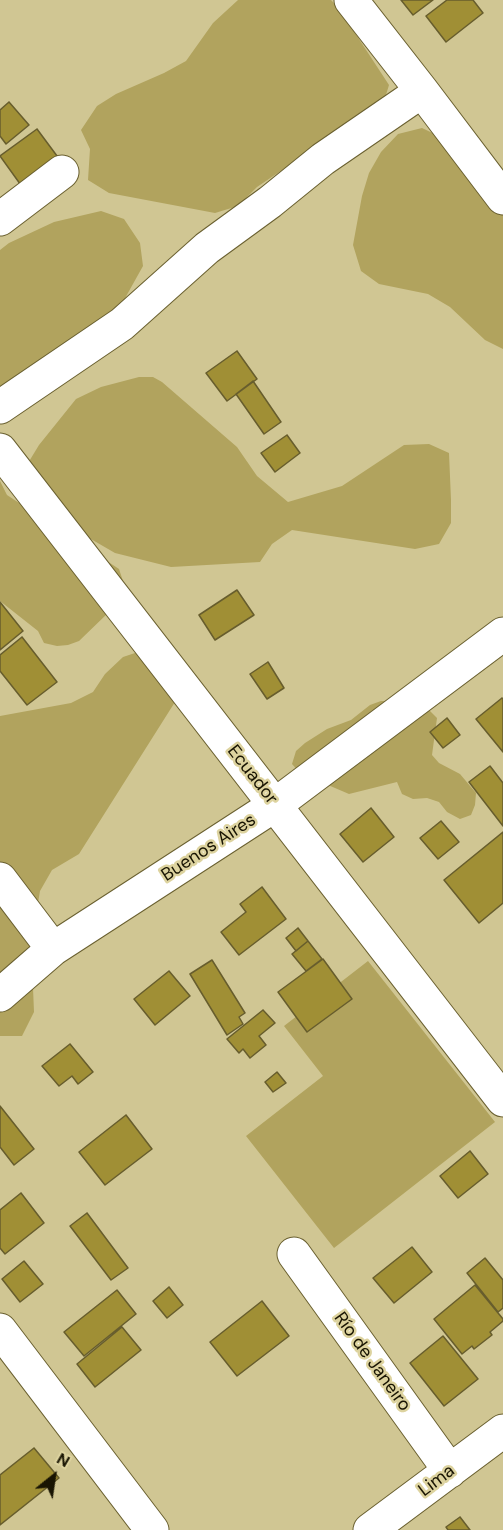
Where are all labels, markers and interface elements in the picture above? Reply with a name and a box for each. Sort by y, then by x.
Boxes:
street label: Ecuador [222,741,282,809]
street label: Buenos Aires [158,810,260,886]
street label: Río de Janeiro [329,1308,415,1416]
north arrow [24,1446,84,1506]
text: N [53,1448,74,1472]
street label: Lima [415,1460,459,1502]

